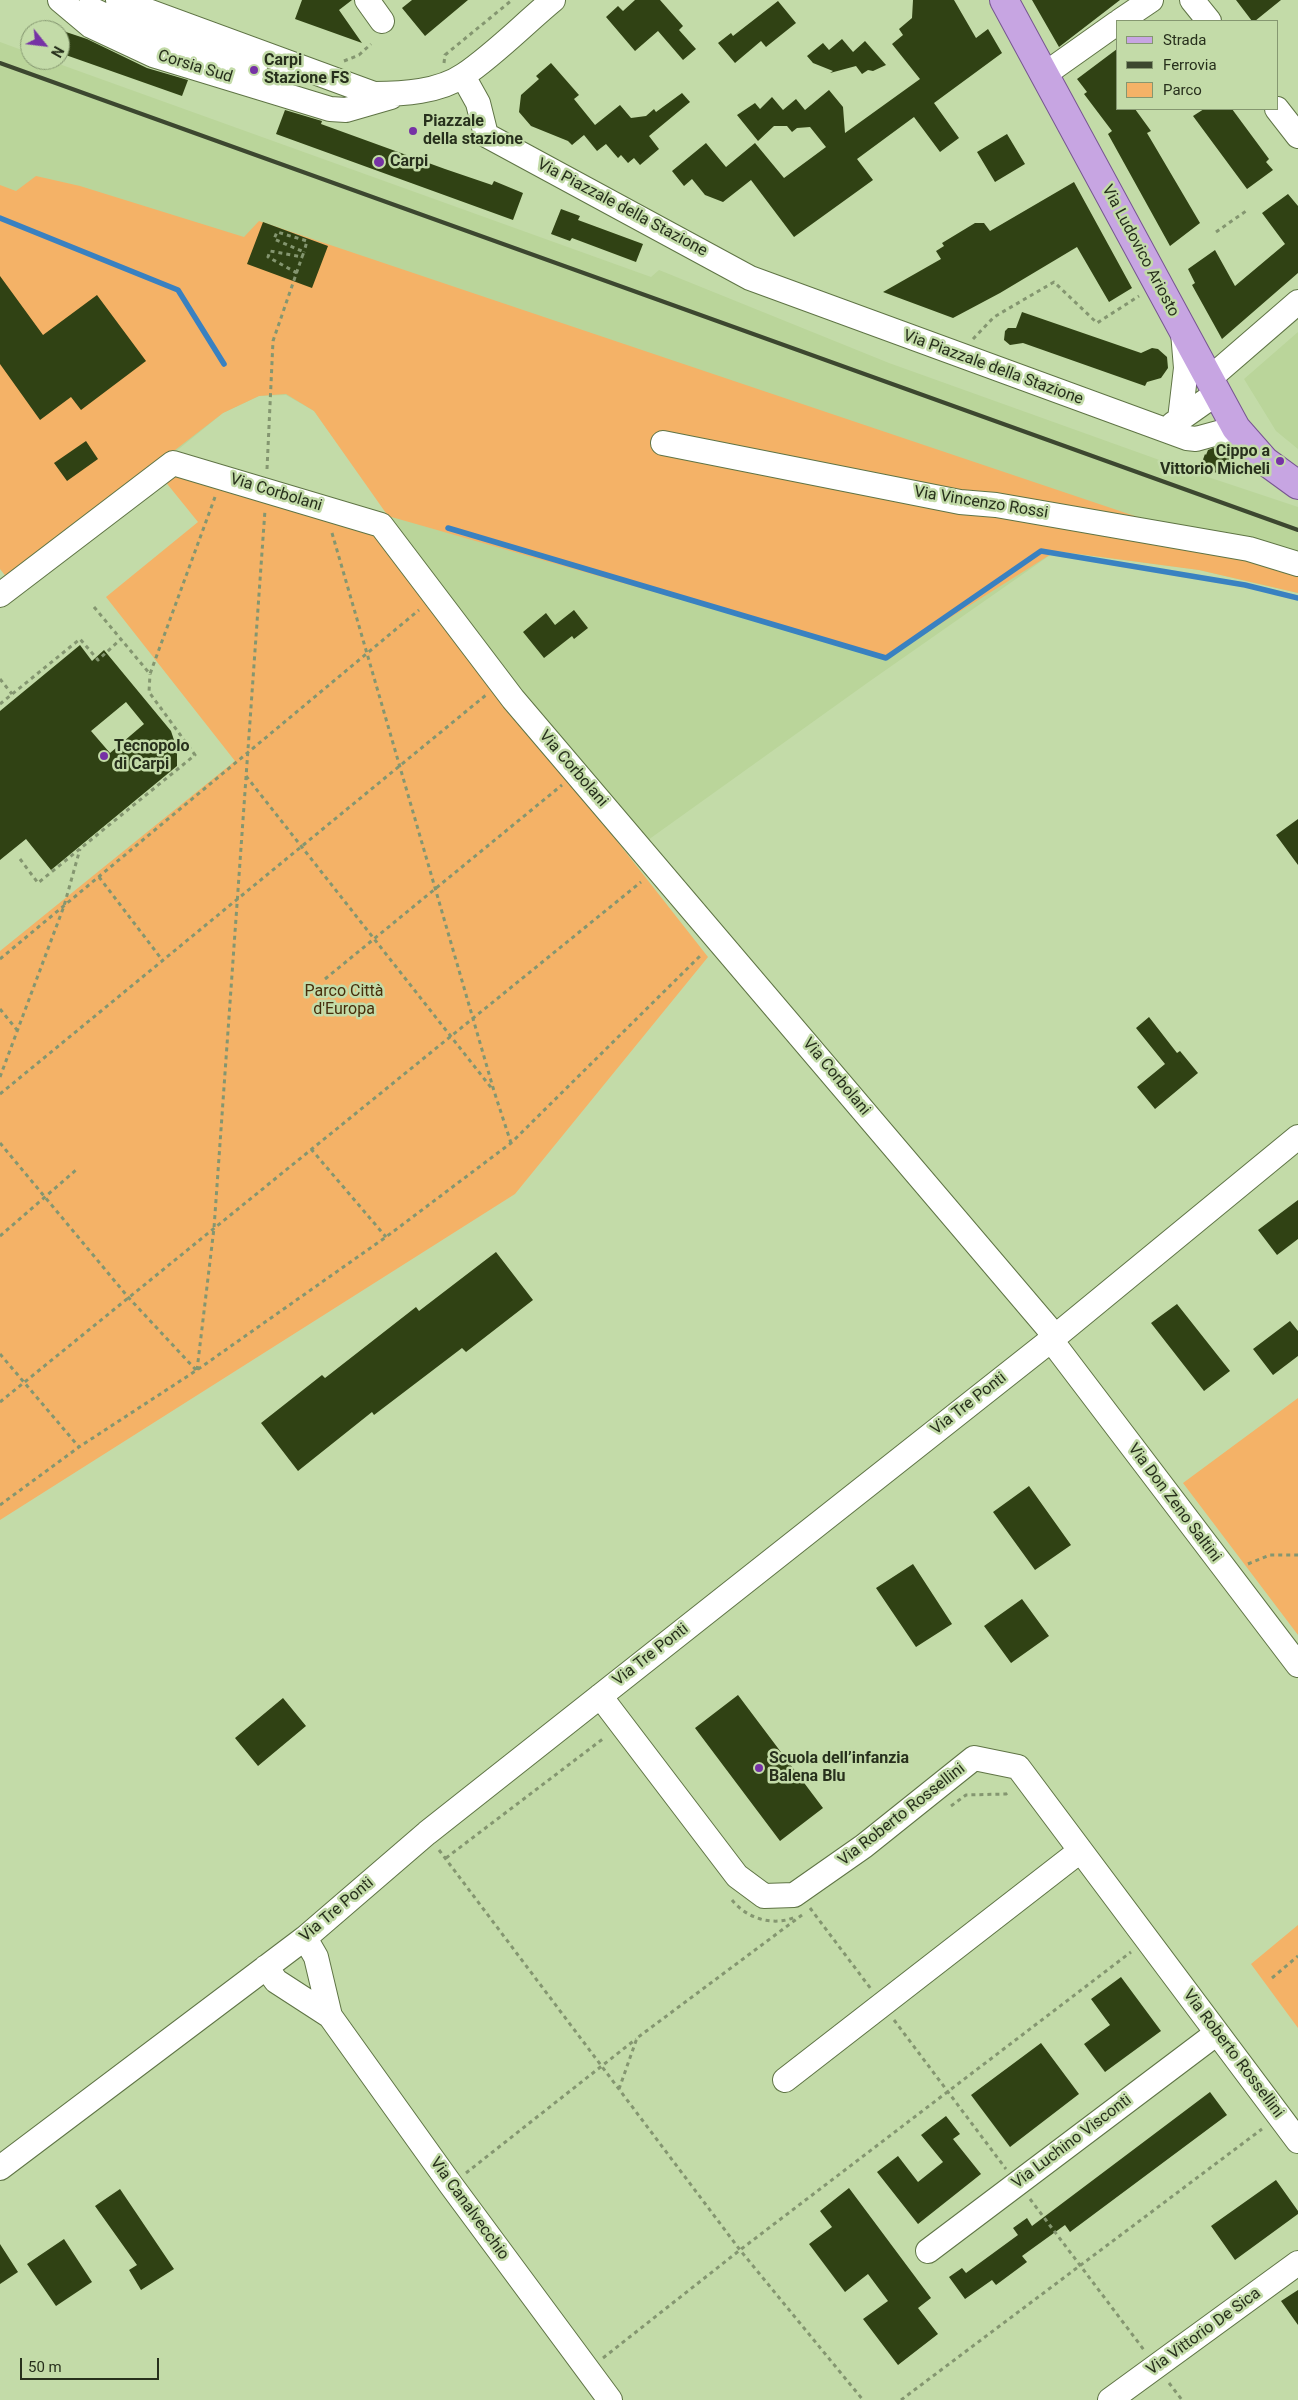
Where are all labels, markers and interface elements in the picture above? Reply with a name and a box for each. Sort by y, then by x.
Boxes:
north arrow [20,20,70,70]
legend [1116,20,1278,110]
text: Strada [1163,31,1206,49]
text: N [48,44,67,60]
street label: Corsia Sud [155,47,235,87]
place label: Carpi Stazione FS [264,51,349,89]
text: Ferrovia [1163,56,1217,74]
marker: Carpi Stazione FS [248,64,260,76]
text: Parco [1163,81,1202,99]
place label: Piazzale della stazione [423,112,523,150]
marker: Piazzale della stazione [407,125,419,137]
place label: Carpi [390,152,428,172]
marker: Carpi [372,155,386,169]
street label: Via Piazzale della Stazione [534,155,710,261]
street label: Via Ludovico Ariosto [1097,182,1183,320]
street label: Via Piazzale della Stazione [900,326,1086,410]
place label: Cippo a Vittorio Micheli [1160,442,1270,480]
marker: Cippo a Vittorio Micheli [1274,455,1286,467]
street label: Via Corbolani [228,470,324,516]
street label: Via Vincenzo Rossi [913,483,1049,523]
street label: Via Corbolani [535,727,611,811]
place label: Tecnopolo di Carpi [114,737,189,775]
marker: Tecnopolo di Carpi [98,750,110,762]
park label: Parco Città d'Europa [305,982,383,1020]
street label: Via Corbolani [798,1034,874,1120]
street label: Via Tre Ponti [927,1369,1011,1439]
street label: Via Don Zeno Saltini [1123,1440,1225,1566]
street label: Via Tre Ponti [609,1620,693,1690]
place label: Scuola dell’infanzia Balena Blu [769,1749,909,1787]
street label: Via Roberto Rossellini [835,1760,969,1870]
marker: Scuola dell’infanzia Balena Blu [753,1762,765,1774]
street label: Via Tre Ponti [296,1874,378,1946]
street label: Via Roberto Rossellini [1179,1986,1287,2122]
street label: Via Luchino Visconti [1008,2091,1136,2193]
street label: Via Canalvecchio [425,2154,513,2264]
street label: Via Vittorio De Sica [1143,2284,1265,2380]
scale bar [22,2348,161,2380]
text: 50 m [28,2358,62,2376]

